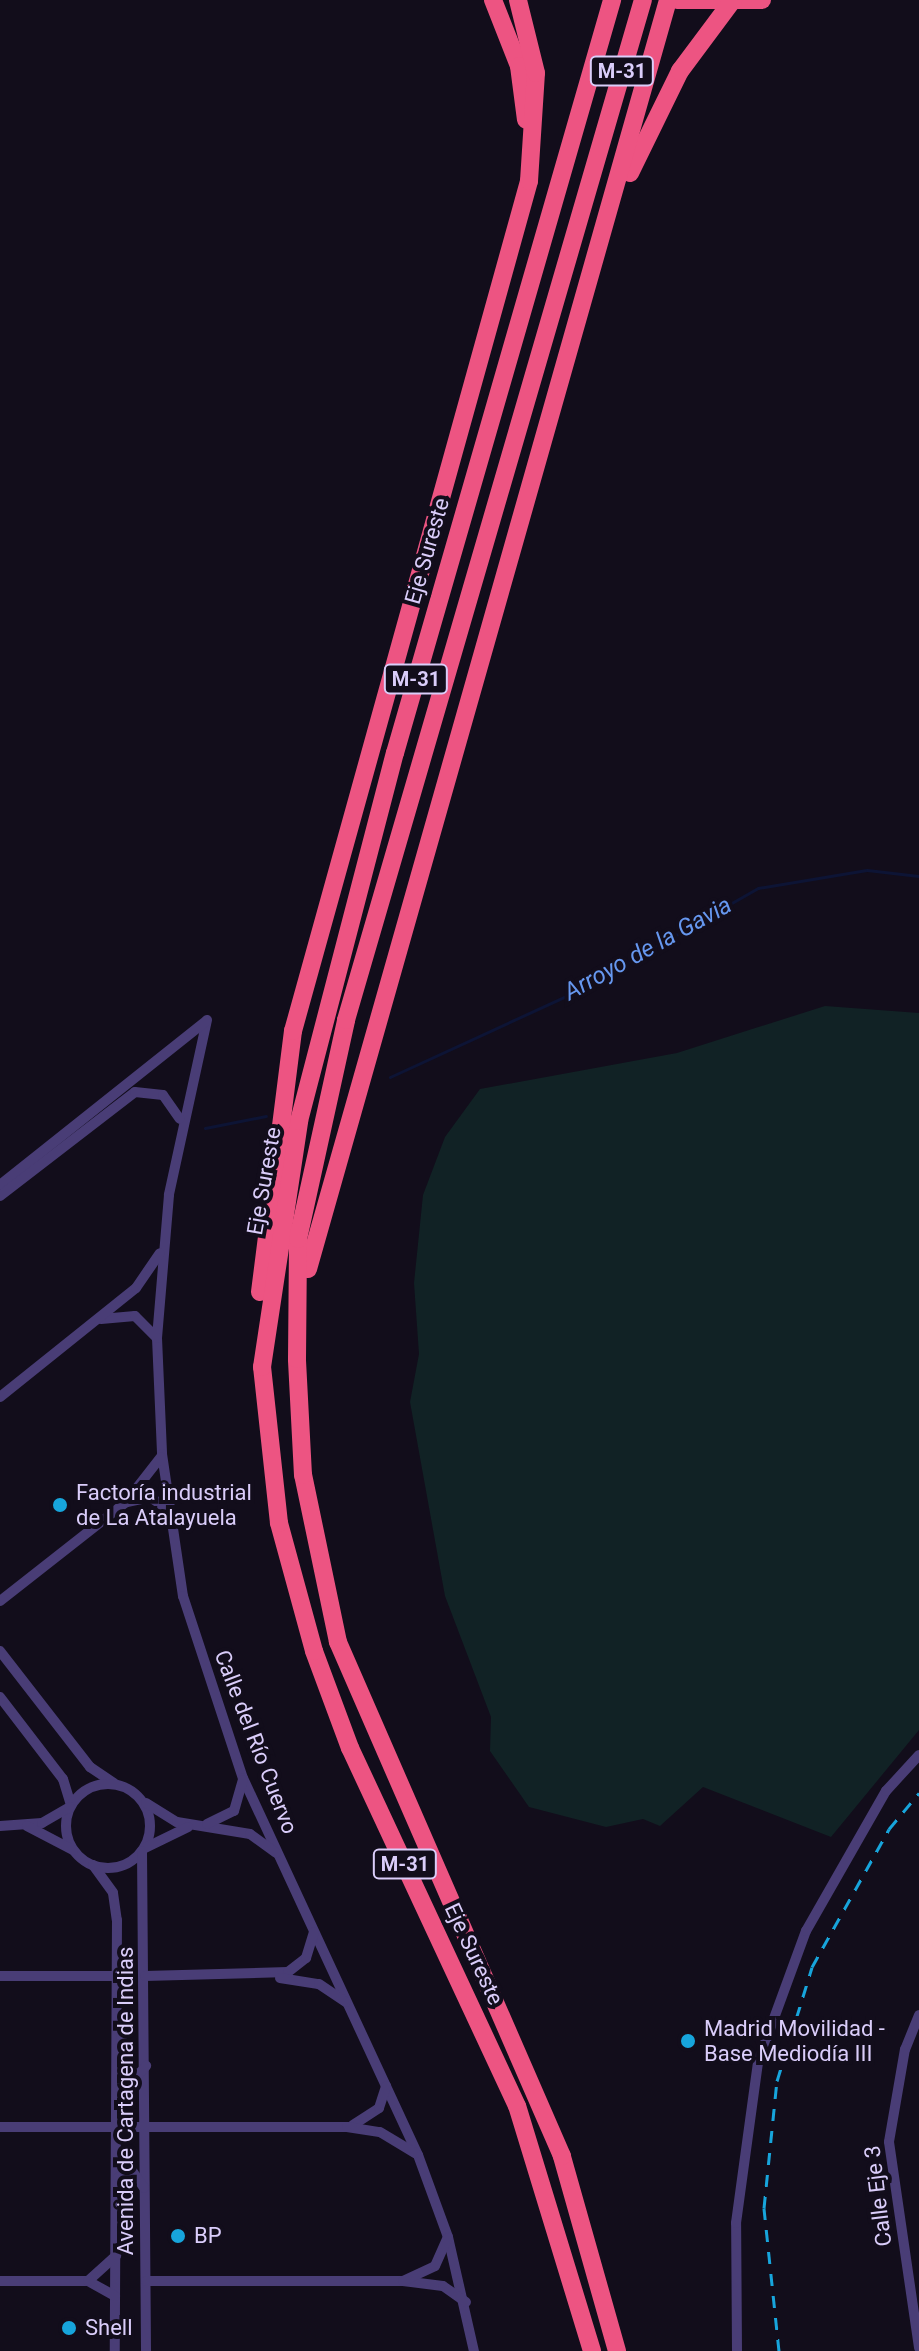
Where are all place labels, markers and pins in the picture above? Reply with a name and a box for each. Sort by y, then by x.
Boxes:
place label: Factoría industrial de La Atalayuela [76,1479,252,1530]
marker: Factoría industrial de La Atalayuela [51,1496,69,1514]
place label: Madrid Movilidad - Base Mediodía III [704,2015,885,2066]
marker: Madrid Movilidad - Base Mediodía III [679,2032,697,2050]
place label: BP [194,2223,222,2249]
marker: BP [169,2227,187,2245]
place label: Shell [85,2315,133,2341]
marker: Shell [60,2319,78,2337]

